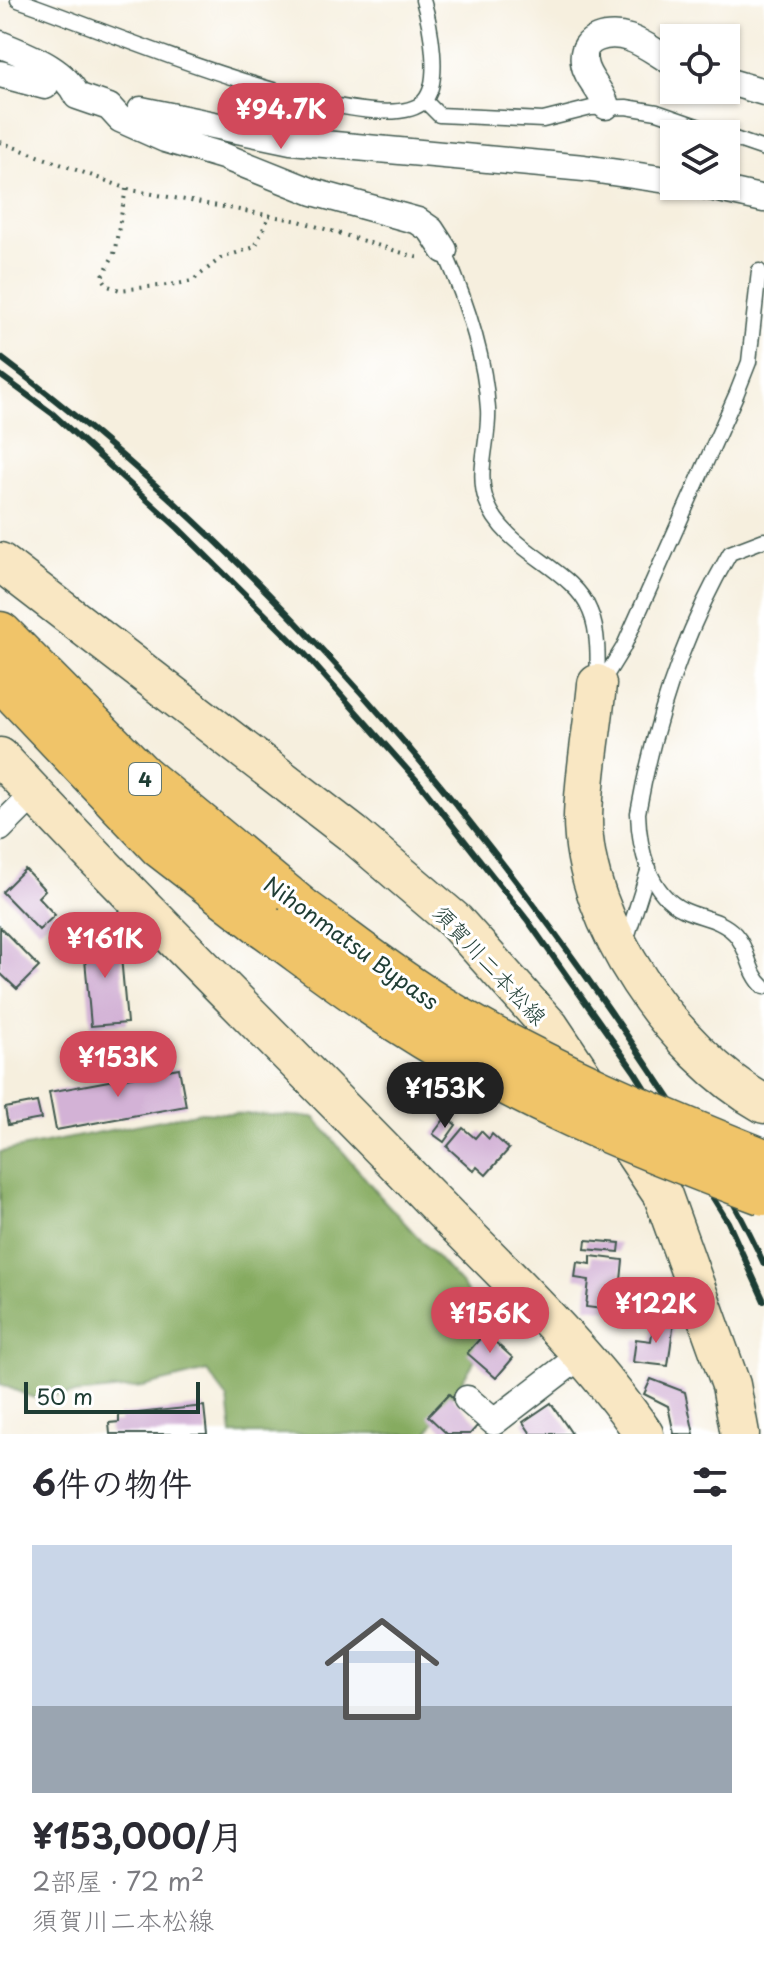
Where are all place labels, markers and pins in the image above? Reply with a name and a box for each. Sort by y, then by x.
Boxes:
pin: ¥94.7K [216,83,346,151]
pin: ¥161K [49,912,161,980]
pin: ¥153K [62,1031,174,1099]
pin: ¥153K [389,1062,501,1130]
pin: ¥122K [600,1277,712,1345]
pin: ¥156K [434,1287,546,1355]

